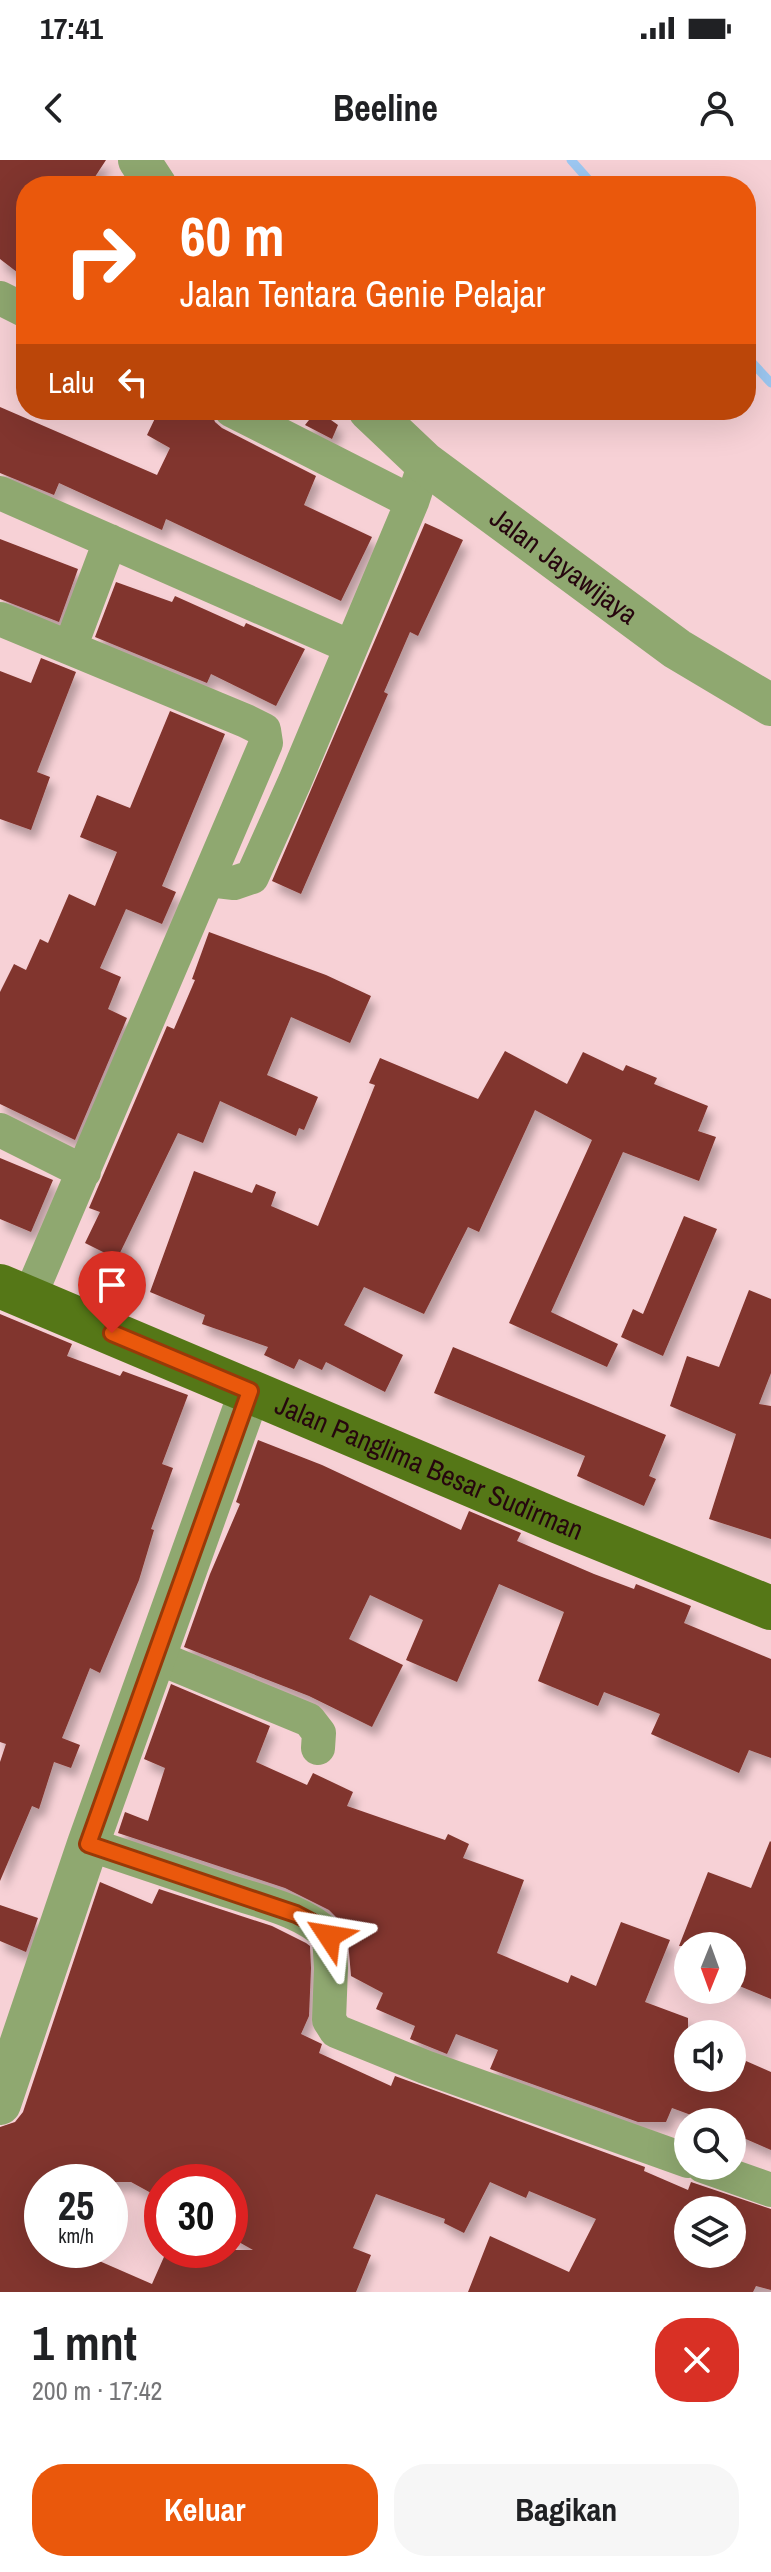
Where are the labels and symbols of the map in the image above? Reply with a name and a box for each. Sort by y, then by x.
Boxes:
street label: Jalan Jayawijaya [482,498,646,633]
pin [78,1251,146,1333]
street label: Jalan Panglima Besar Sudirman [270,1385,589,1549]
position arrow [287,1894,371,1978]
north arrow [674,1932,746,2004]
speed limit sign: 30 [144,2164,248,2268]

